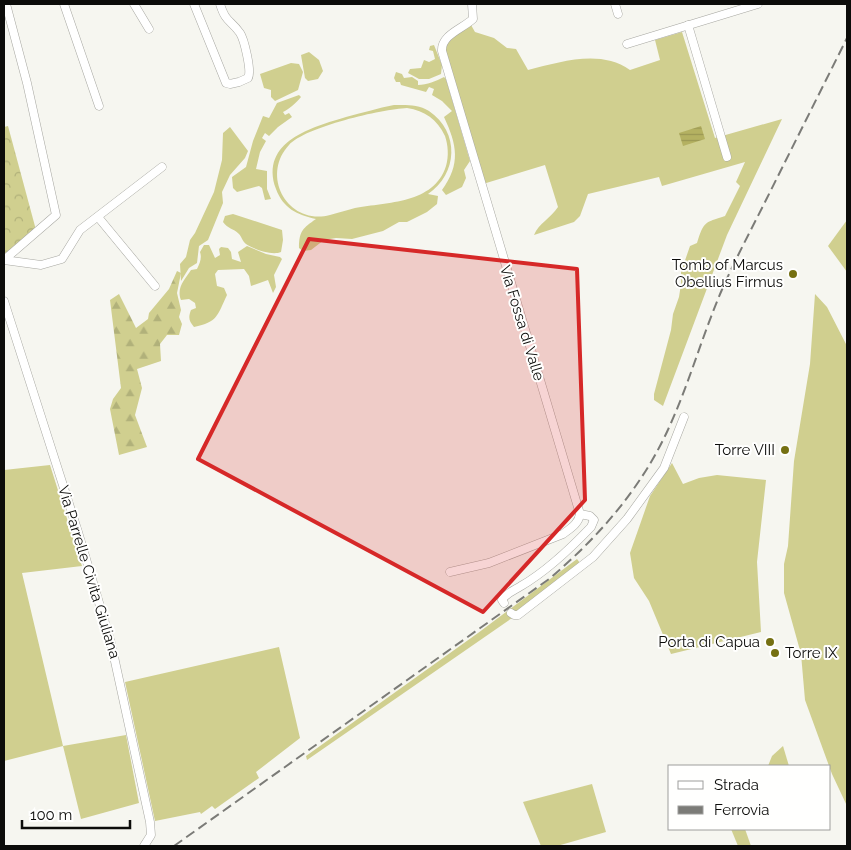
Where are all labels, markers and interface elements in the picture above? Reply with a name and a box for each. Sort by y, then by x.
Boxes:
place label: Tomb of Marcus Obellius Firmus [672,256,783,291]
street label: Via Fossa di Valle [496,263,548,383]
marker: Tomb of Marcus Obellius Firmus [787,268,799,280]
place label: Torre VIII [715,441,775,459]
marker: Torre VIII [779,444,791,456]
street label: Via Parrelle Civita Giuliana [54,483,124,661]
place label: Porta di Capua [658,633,760,651]
marker: Porta di Capua [764,636,776,648]
place label: Torre IX [785,644,838,662]
marker: Torre IX [769,647,781,659]
legend [668,765,831,830]
text: Strada [714,776,759,794]
scale bar [22,798,130,830]
text: Ferrovia [714,801,770,819]
text: 100 m [30,806,72,824]

